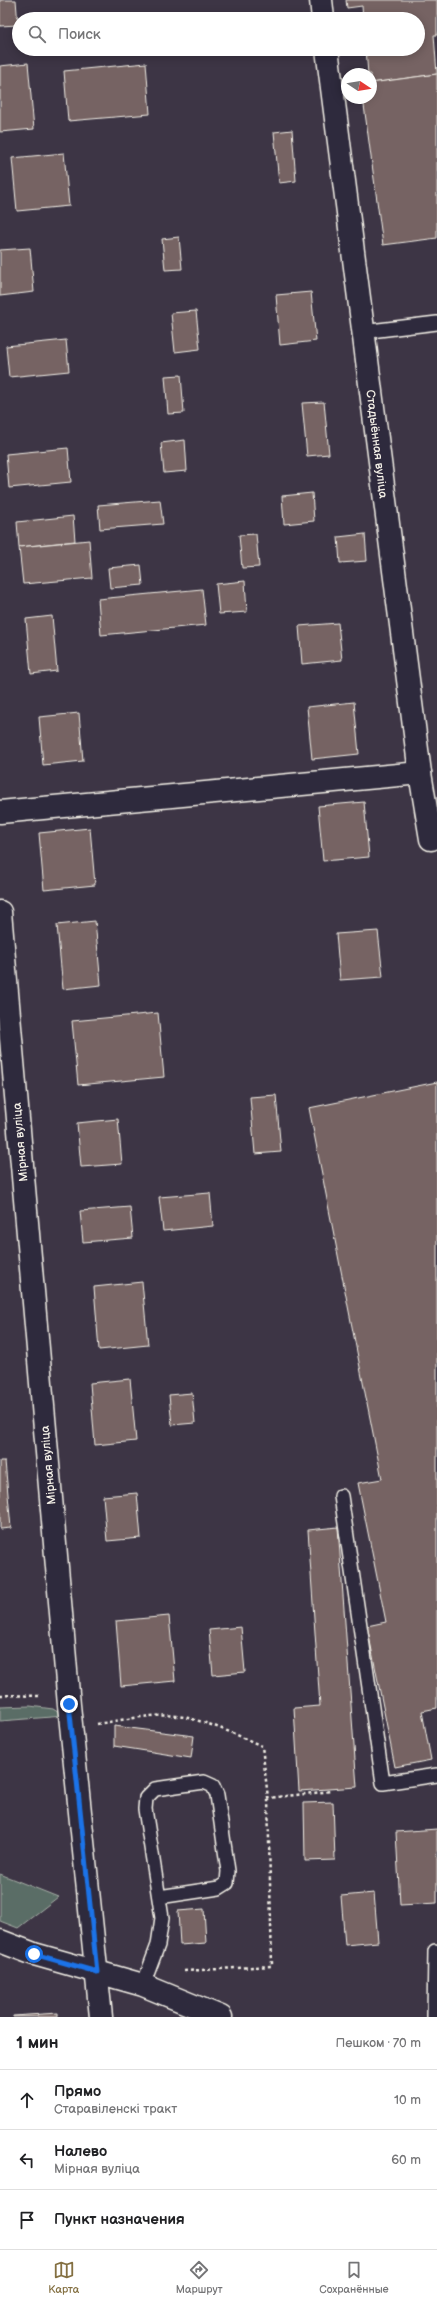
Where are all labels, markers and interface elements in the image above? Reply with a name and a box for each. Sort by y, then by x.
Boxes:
search box [12,12,425,56]
icon: search [26,23,48,45]
text: Поиск [58,25,101,44]
north arrow [341,68,377,104]
street label: Стадыённая вуліца [362,389,391,499]
street label: Мірная вуліца [10,1102,31,1182]
street label: Мірная вуліца [38,1425,59,1505]
route end [60,1695,78,1713]
route start [25,1945,43,1963]
text: 1 мин [16,2033,58,2053]
text: Пешком · 70 m [336,2035,421,2051]
text: Прямо [54,2082,101,2101]
icon: ahead [16,2089,38,2111]
text: 10 m [394,2092,421,2108]
text: Старавіленскі тракт [54,2101,177,2117]
text: Налево [54,2142,107,2161]
icon: left [16,2149,38,2171]
text: 60 m [391,2152,421,2168]
text: Мірная вуліца [54,2161,140,2177]
icon: arrive [16,2209,38,2231]
text: Пункт назначения [54,2210,185,2229]
tab: Карта [48,2259,79,2296]
tab: Маршрут [176,2259,223,2296]
tab: Сохранённые [319,2259,389,2296]

